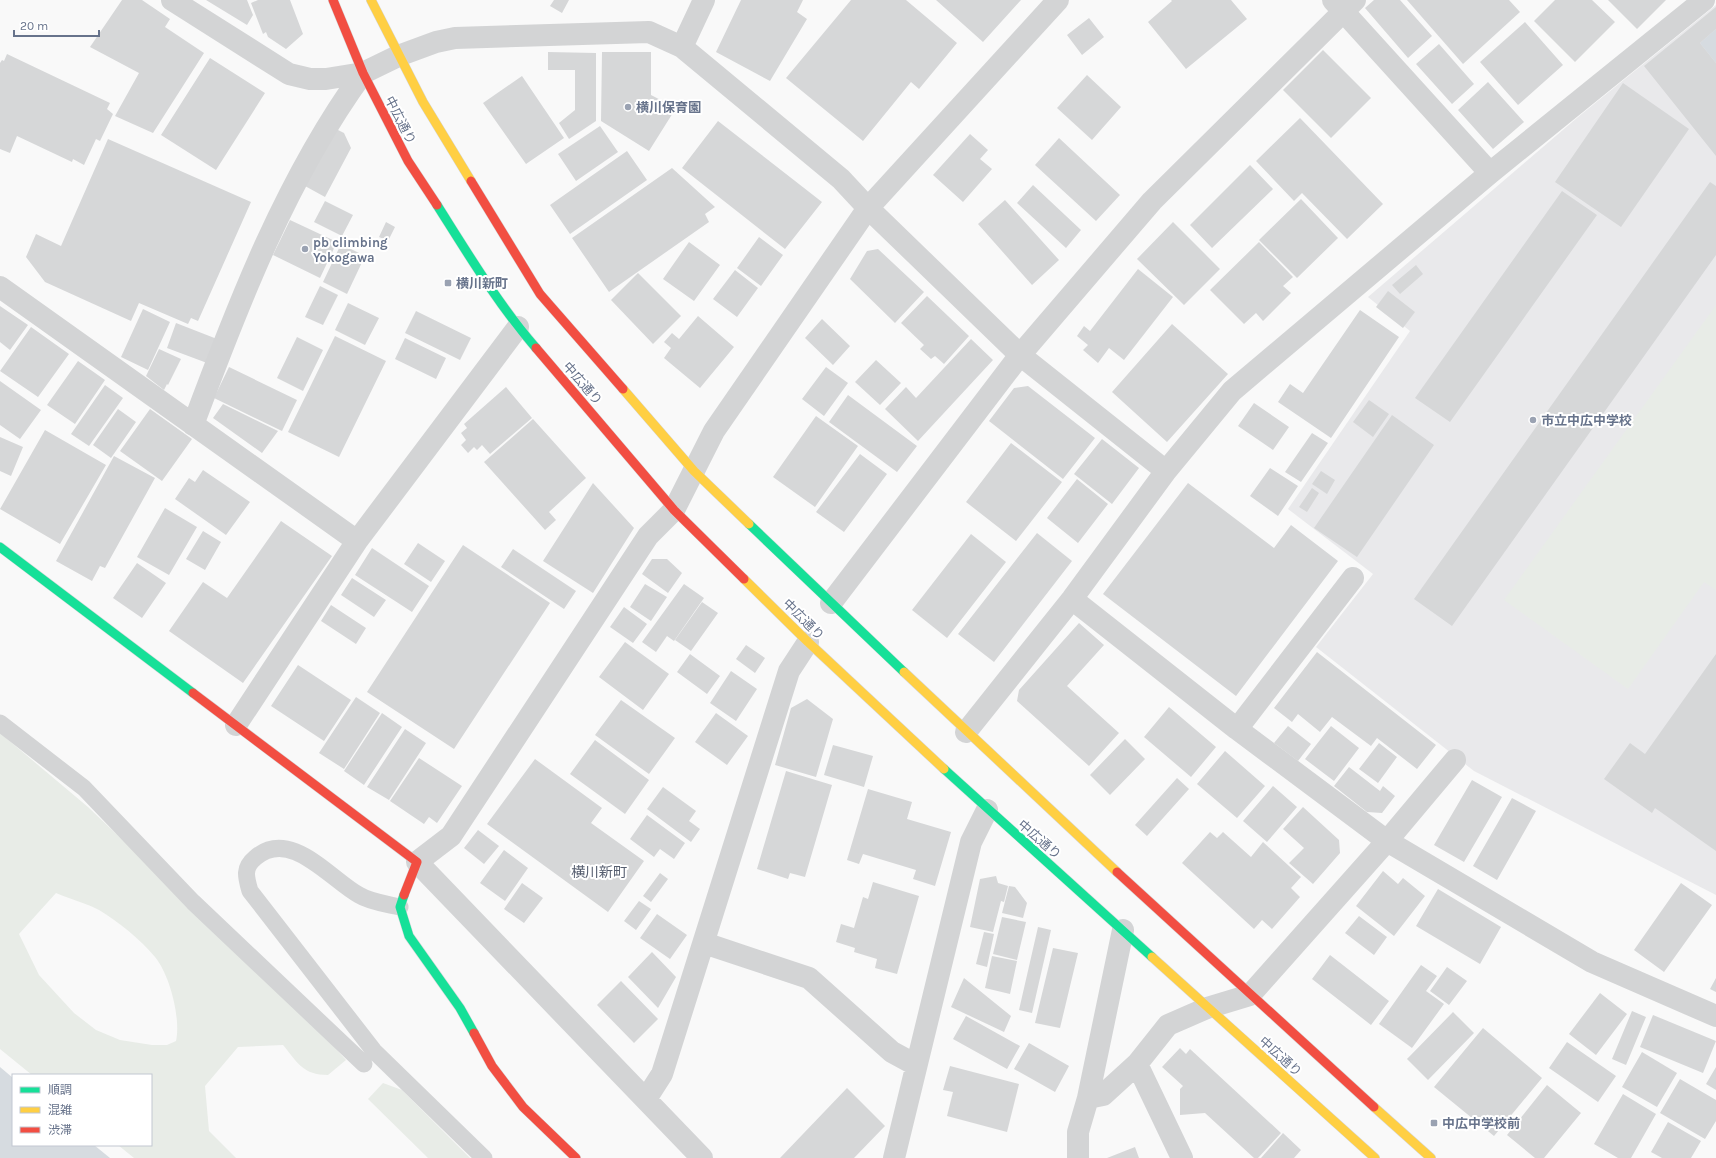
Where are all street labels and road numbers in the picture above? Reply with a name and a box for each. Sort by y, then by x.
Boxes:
street label: 中広通り [382,94,419,147]
street label: 中広通り [560,359,605,408]
street label: 中広通り [780,596,827,643]
street label: 中広通り [1015,817,1064,862]
street label: 中広通り [1256,1033,1305,1079]

